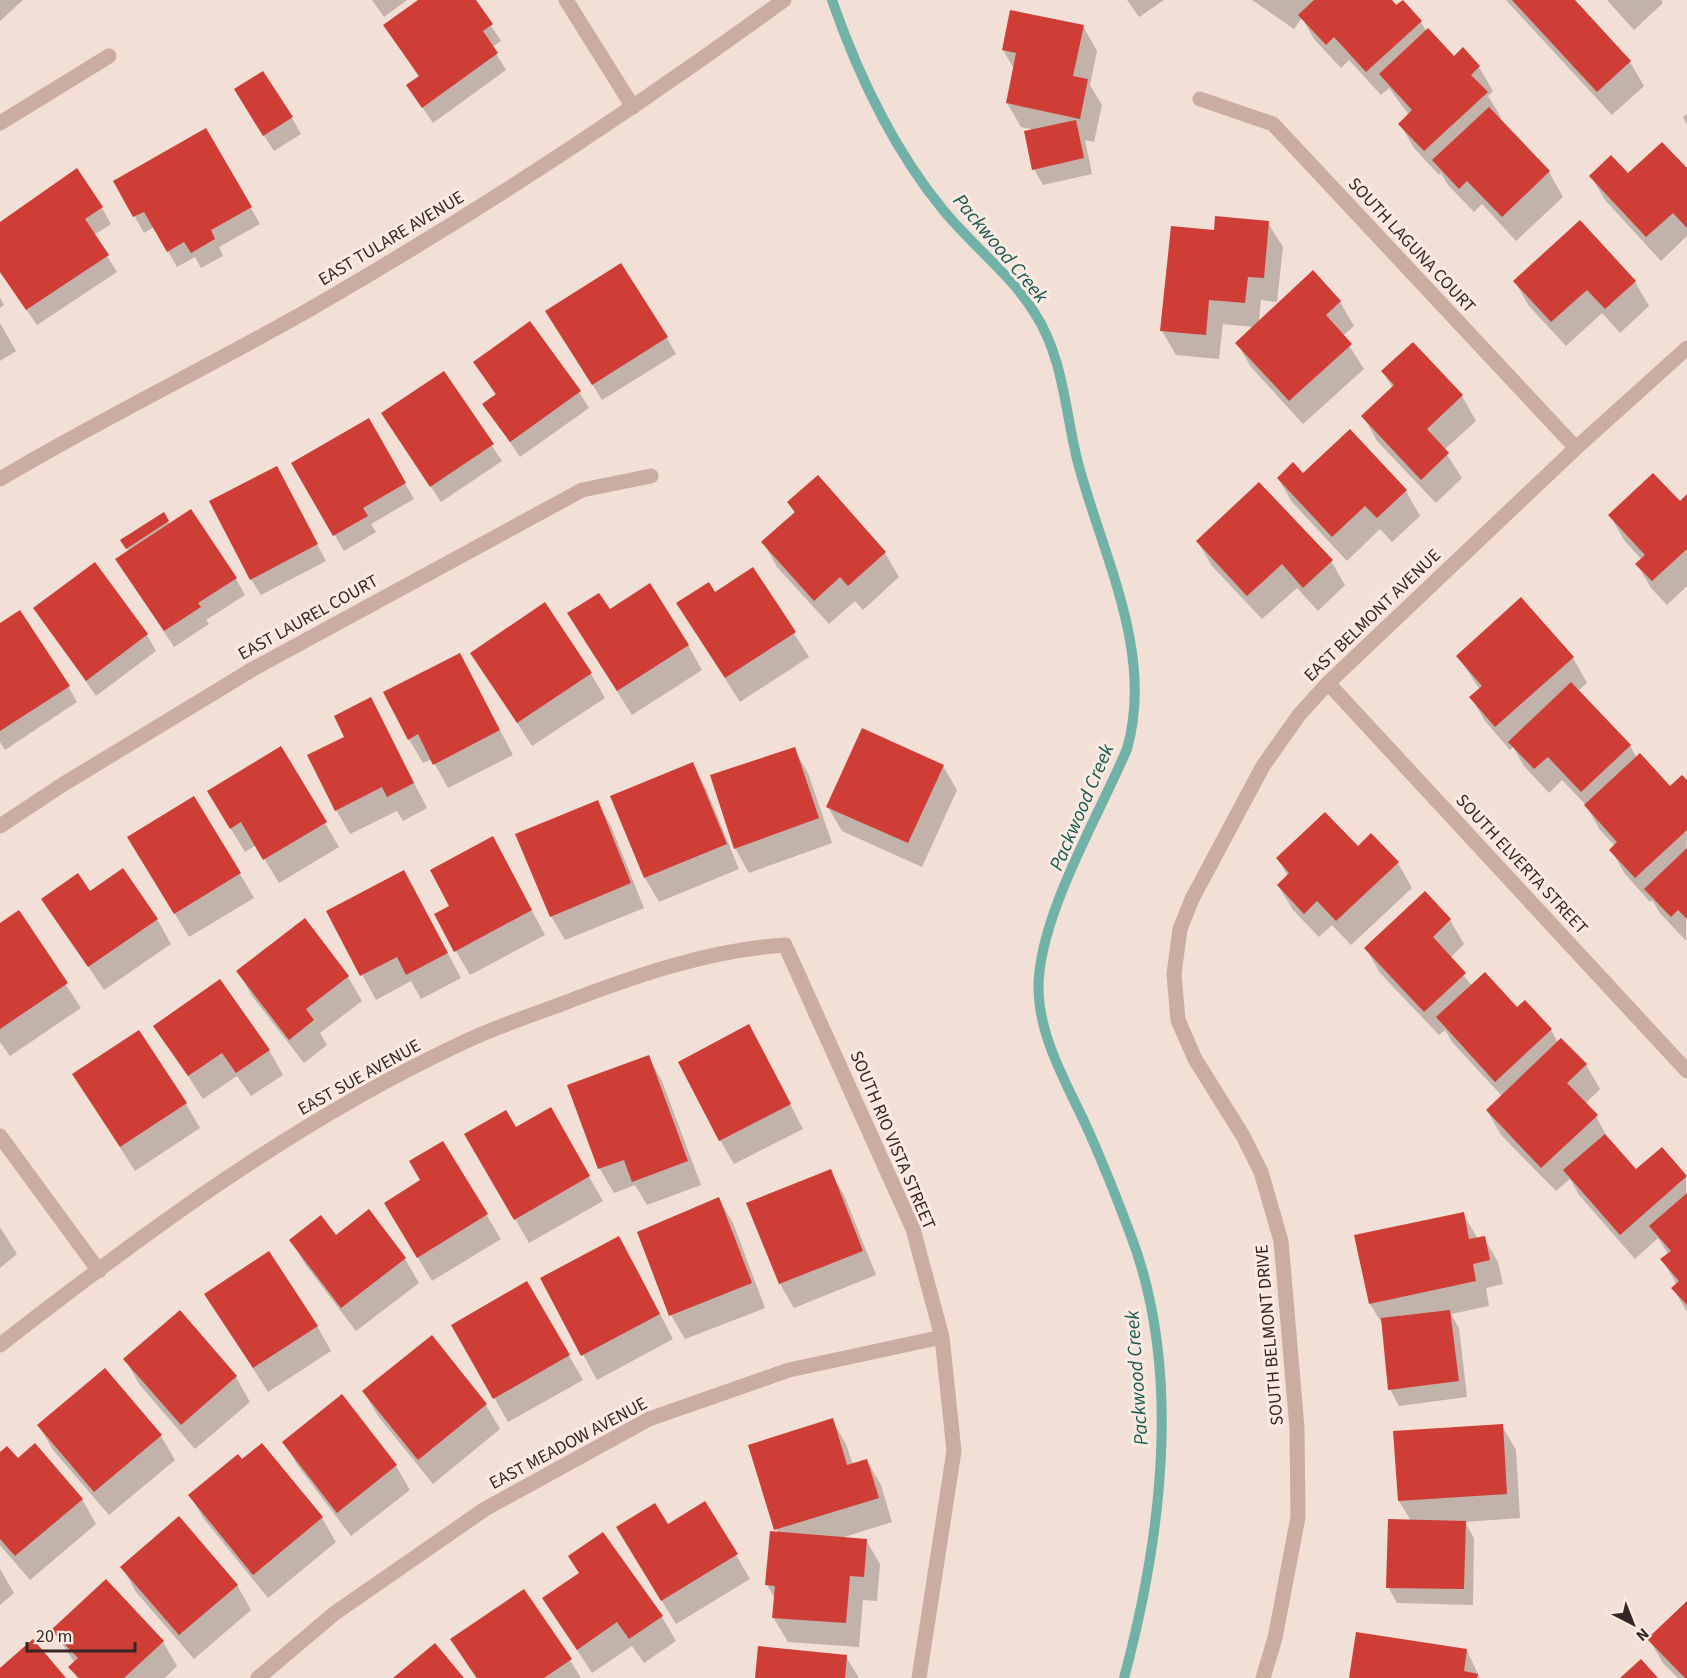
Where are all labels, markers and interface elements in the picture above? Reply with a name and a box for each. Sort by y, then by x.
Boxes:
street label: SOUTH LAGUNA COURT [1342,172,1481,319]
street label: EAST TULARE AVENUE [314,185,469,292]
water label: Packwood Creek [946,188,1055,310]
street label: EAST BELMONT AVENUE [1298,543,1446,687]
street label: EAST LAUREL COURT [234,568,383,666]
water label: Packwood Creek [1043,739,1121,875]
street label: SOUTH ELVERTA STREET [1450,789,1594,940]
street label: EAST SUE AVENUE [293,1033,425,1122]
street label: SOUTH RIO VISTA STREET [844,1047,942,1234]
street label: SOUTH BELMONT DRIVE [1249,1243,1290,1427]
water label: Packwood Creek [1118,1309,1156,1446]
street label: EAST MEADOW AVENUE [485,1391,652,1496]
north arrow [1603,1594,1663,1654]
scale bar [27,1615,135,1653]
text: N [1631,1623,1654,1646]
text: 20 m [36,1624,72,1649]

